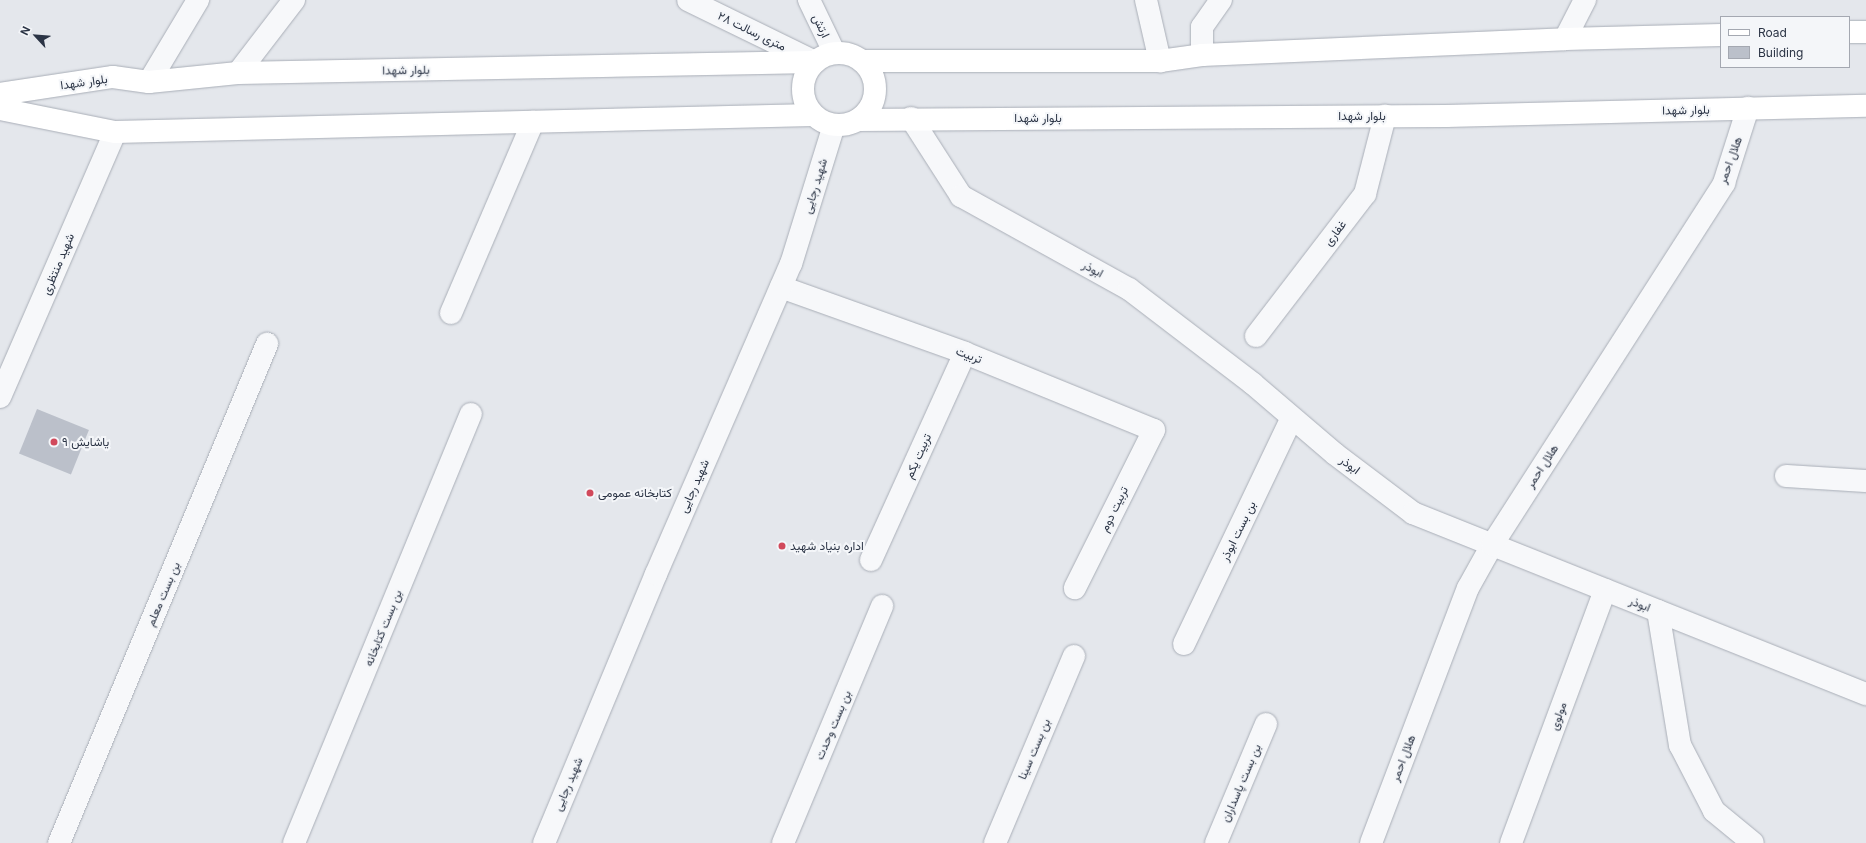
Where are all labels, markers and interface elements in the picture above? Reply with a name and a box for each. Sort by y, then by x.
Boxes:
street label: ۲۸ متری رسالت [715,8,789,54]
street label: ارتش [809,12,833,40]
north arrow [16,16,56,56]
legend [1720,16,1850,68]
text: N [17,24,33,38]
text: Road [1758,25,1787,40]
text: Building [1758,45,1803,60]
street label: بلوار شهدا [382,62,430,78]
street label: بلوار شهدا [59,72,109,92]
street label: بلوار شهدا [1662,102,1710,118]
street label: بلوار شهدا [1338,109,1386,123]
street label: بلوار شهدا [1014,111,1062,125]
street label: هلال احمر [1715,135,1745,185]
street label: شهید رجایی [800,157,830,215]
street label: غفاری [1321,218,1349,248]
street label: شهید منتظری [39,231,77,297]
street label: ابوذر [1080,257,1106,281]
street label: تربیت [954,343,984,367]
street label: تربیت یکم [902,431,934,481]
place label: یاشایش ۹ [62,435,109,449]
marker: یاشایش ۹ [49,437,59,447]
street label: هلال احمر [1523,442,1561,490]
street label: ابوذر [1337,453,1363,477]
street label: شهید رجایی [676,457,712,515]
street label: تربیت دوم [1097,484,1131,534]
place label: کتابخانه عمومی [598,486,672,500]
marker: کتابخانه عمومی [585,488,595,498]
street label: بن بست ابوذر [1217,499,1259,563]
place label: اداره بنیاد شهید [790,539,864,553]
marker: اداره بنیاد شهید [777,541,787,551]
street label: بن بست معلم [143,560,183,628]
street label: بن بست کتابخانه [361,588,405,668]
street label: ابوذر [1627,593,1653,615]
street label: بن بست وحدت [812,688,854,762]
street label: مولوی [1546,700,1570,732]
street label: بن بست سینا [1015,716,1053,782]
street label: هلال احمر [1388,733,1418,783]
street label: بن بست پاسداران [1218,742,1264,824]
street label: شهید رجایی [550,755,586,813]

